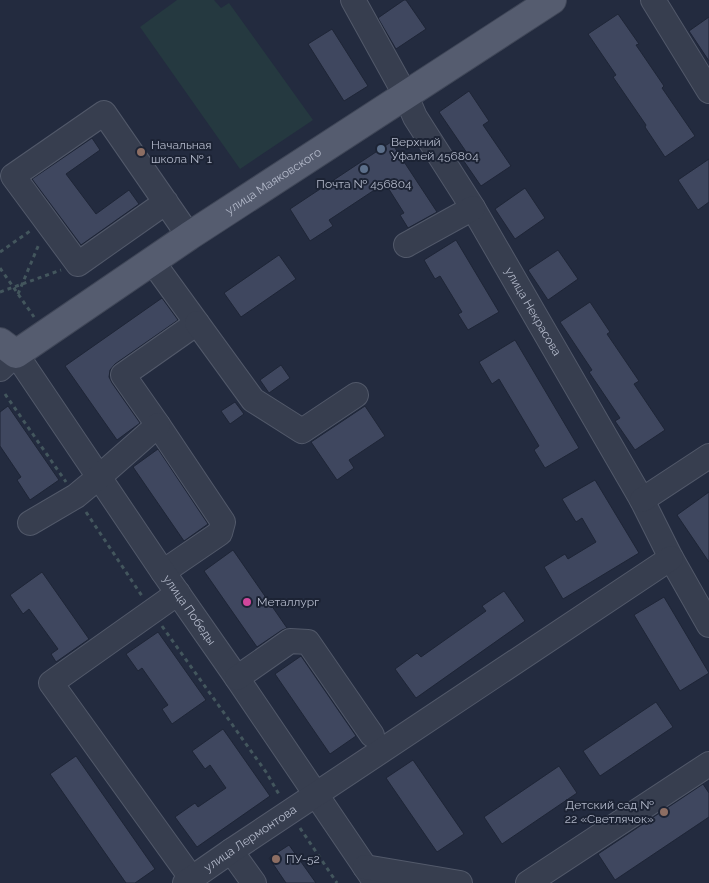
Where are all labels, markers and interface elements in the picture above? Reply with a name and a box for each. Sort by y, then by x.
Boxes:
place label: Верхний Уфалей 456804 [391,135,479,163]
place label: Начальная школа № 1 [151,138,212,166]
marker: Верхний Уфалей 456804 [375,143,387,155]
street label: улица Маяковского [223,145,324,217]
marker: Начальная школа № 1 [135,146,147,158]
marker: Почта № 456804 [358,163,370,175]
place label: Почта № 456804 [316,177,412,191]
street label: улица Некрасова [502,265,564,358]
street label: улица Победы [160,572,219,648]
place label: Металлург [257,595,319,609]
marker: Металлург [241,596,253,608]
place label: Детский сад № 22 «Светлячок» [565,798,654,826]
street label: улица Лермонтова [201,802,299,875]
marker: Детский сад № 22 «Светлячок» [658,806,670,818]
place label: ПУ-52 [286,852,320,866]
marker: ПУ-52 [270,853,282,865]

